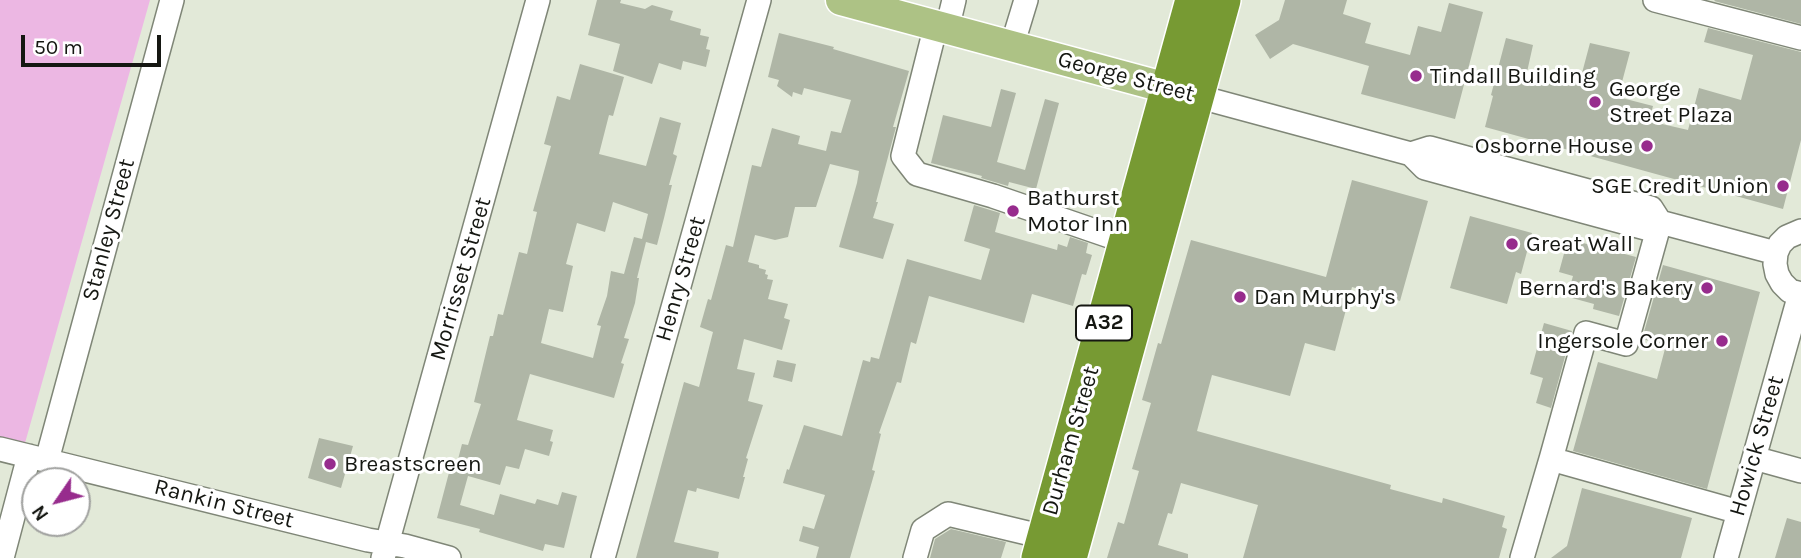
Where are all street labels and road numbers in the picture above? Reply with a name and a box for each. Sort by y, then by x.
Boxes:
street label: George Street [1055,45,1197,109]
street label: Stanley Street [77,156,141,304]
street label: Morrisset Street [424,194,498,364]
street label: Henry Street [650,213,712,345]
road number: A32 [1076,306,1132,340]
street label: Durham Street [1036,363,1106,519]
street label: Howick Street [1724,373,1790,519]
street label: Rankin Street [151,473,297,535]

